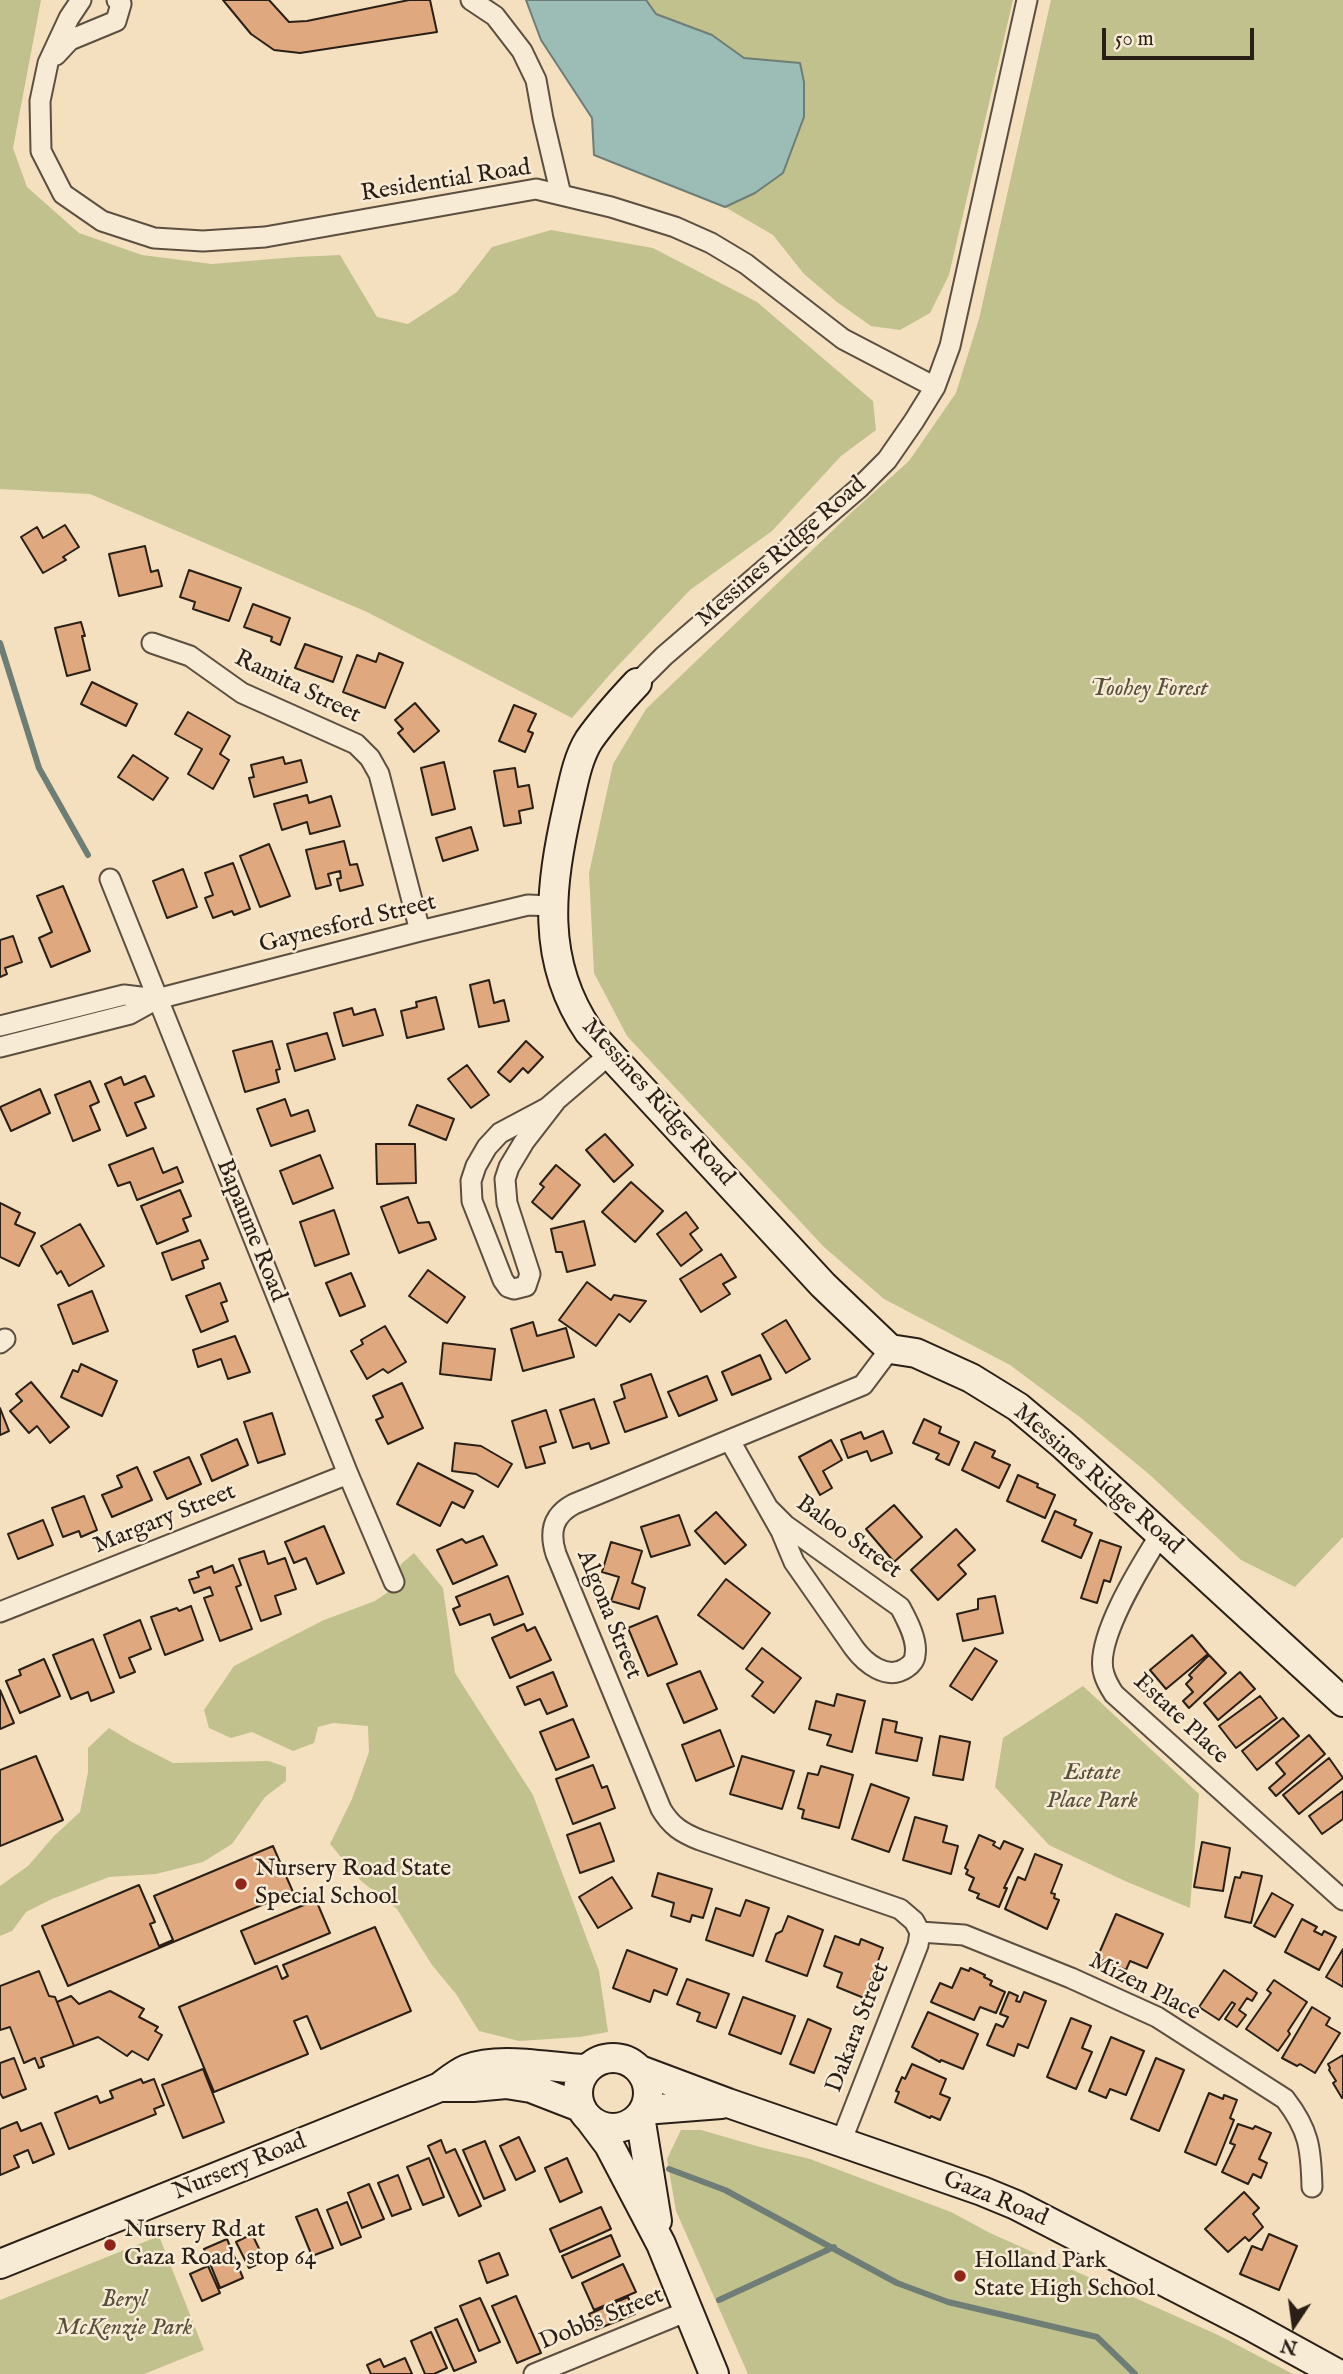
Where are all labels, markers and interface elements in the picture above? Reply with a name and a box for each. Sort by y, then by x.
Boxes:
scale bar [1105,14,1257,58]
text: 50 m [1115,26,1154,53]
street label: Residential Road [359,154,533,210]
street label: Messines Ridge Road [691,472,873,634]
street label: Ramita Street [229,645,365,731]
park label: Toohey Forest [1090,676,1208,704]
street label: Gaynesford Street [257,889,439,961]
street label: Messines Ridge Road [574,1014,740,1192]
street label: Bapaume Road [208,1156,292,1306]
street label: Messines Ridge Road [1006,1399,1188,1561]
street label: Margary Street [90,1478,240,1562]
street label: Baloo Street [790,1490,906,1586]
street label: Algona Street [569,1546,647,1684]
street label: Estate Place [1126,1668,1234,1772]
park label: Estate Place Park [1046,1760,1138,1816]
place label: Nursery Road State Special School [255,1856,451,1912]
marker: Nursery Road State Special School [233,1876,249,1892]
street label: Mizen Place [1083,1948,1205,2028]
street label: Dakara Street [821,1959,897,2097]
street label: Nursery Road [169,2128,311,2208]
street label: Gaza Road [938,2166,1052,2234]
place label: Nursery Rd at Gaza Road, stop 64 [124,2217,316,2273]
marker: Nursery Rd at Gaza Road, stop 64 [102,2237,118,2253]
place label: Holland Park State High School [974,2248,1155,2304]
marker: Holland Park State High School [952,2268,968,2284]
street label: Dobbs Street [536,2282,668,2358]
park label: Beryl McKenzie Park [56,2287,192,2343]
north arrow [1259,2290,1329,2360]
text: N [1279,2332,1300,2359]

